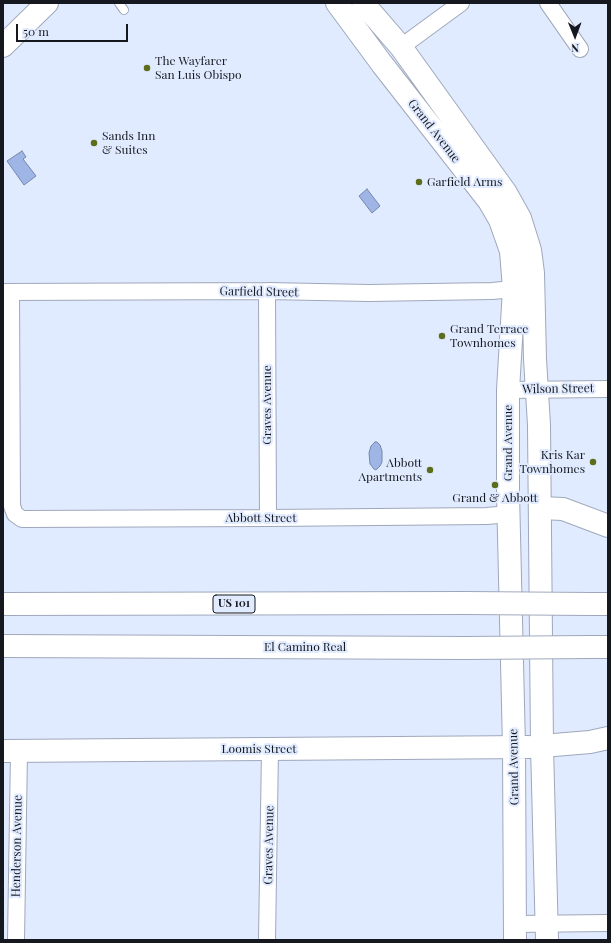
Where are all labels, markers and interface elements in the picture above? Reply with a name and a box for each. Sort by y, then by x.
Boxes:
scale bar [18,16,130,42]
north arrow [555,16,595,56]
text: 50 m [23,23,49,39]
text: N [571,41,579,56]
place label: The Wayfarer San Luis Obispo [155,54,242,82]
marker: The Wayfarer San Luis Obispo [142,63,152,73]
street label: Grand Avenue [405,96,463,166]
place label: Sands Inn & Suites [102,129,155,157]
marker: Sands Inn & Suites [89,138,99,148]
place label: Garfield Arms [427,175,502,189]
marker: Garfield Arms [414,177,424,187]
street label: Garfield Street [220,284,298,300]
place label: Grand Terrace Townhomes [450,322,528,350]
marker: Grand Terrace Townhomes [437,331,447,341]
street label: Graves Avenue [260,365,274,445]
street label: Wilson Street [522,381,594,397]
street label: Grand Avenue [501,405,515,481]
place label: Kris Kar Townhomes [519,448,585,476]
place label: Abbott Apartments [358,456,422,484]
marker: Kris Kar Townhomes [588,457,598,467]
marker: Abbott Apartments [425,465,435,475]
marker: Grand & Abbott [490,480,500,490]
place label: Grand & Abbott [452,491,538,505]
street label: Abbott Street [226,511,296,525]
road number: US 101 [213,595,255,613]
street label: El Camino Real [264,640,346,654]
street label: Grand Avenue [506,729,522,805]
street label: Loomis Street [222,742,296,756]
street label: Henderson Avenue [9,795,25,897]
street label: Graves Avenue [261,805,277,885]

